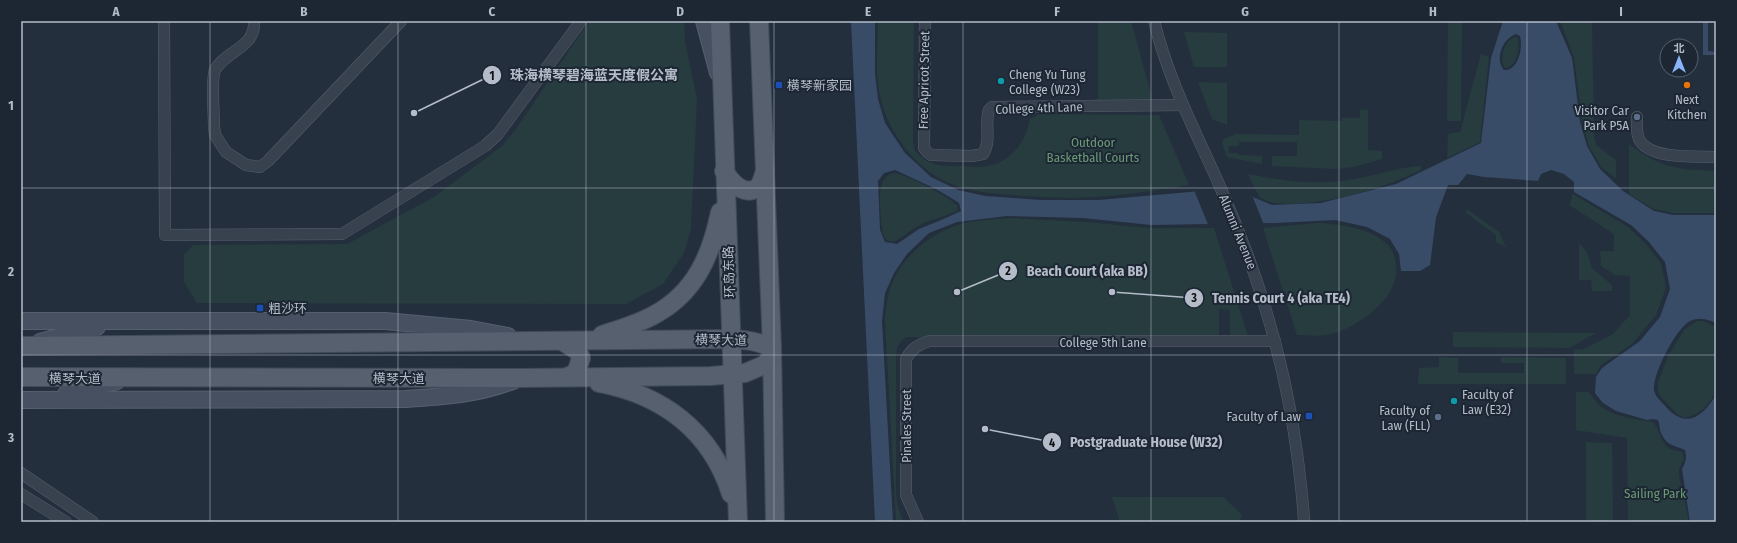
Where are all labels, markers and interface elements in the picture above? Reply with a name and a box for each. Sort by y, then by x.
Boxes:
text: A [111,4,120,19]
text: B [300,4,308,19]
text: C [489,4,496,19]
text: D [676,4,684,19]
text: E [865,4,871,19]
text: F [1054,4,1060,19]
text: G [1241,4,1249,19]
text: H [1429,4,1437,19]
text: I [1619,4,1623,19]
street label: Free Apricot Street [916,30,932,129]
north arrow [1659,38,1699,78]
text: 北 [1674,42,1685,55]
callout: 珠海横琴碧海蓝天度假公寓 [482,62,686,88]
text: 珠海横琴碧海蓝天度假公寓 [510,67,678,84]
place label: Cheng Yu Tung College (W23) [1009,67,1087,97]
text: 1 [489,69,495,83]
marker: Cheng Yu Tung College (W23) [996,76,1006,86]
place label: 横琴新家园 [787,78,852,93]
marker: 横琴新家园 [774,80,784,90]
marker: Next Kitchen [1682,80,1692,90]
place label: Next Kitchen [1667,92,1707,122]
text: 1 [8,98,14,113]
street label: College 4th Lane [995,99,1083,117]
place label: Visitor Car Park P5A [1574,103,1629,133]
marker: Visitor Car Park P5A [1632,112,1642,122]
park label: Outdoor Basketball Courts [1047,135,1140,165]
street label: Alumni Avenue [1216,192,1260,272]
street label: 环岛东路 [721,246,737,298]
callout: Beach Court (aka BB) [998,258,1155,284]
text: Beach Court (aka BB) [1027,263,1147,280]
text: 2 [7,264,14,279]
text: 2 [1004,264,1011,278]
callout: Tennis Court 4 (aka TE4) [1184,285,1358,311]
text: Tennis Court 4 (aka TE4) [1212,290,1350,307]
text: 3 [1190,291,1197,305]
place label: 粗沙环 [268,301,307,316]
marker: 粗沙环 [255,303,265,313]
street label: 横琴大道 [695,332,747,348]
street label: College 5th Lane [1059,335,1147,350]
street label: 横琴大道 [49,371,101,386]
street label: 横琴大道 [373,371,425,386]
place label: Faculty of Law (E32) [1462,387,1514,417]
street label: Pinales Street [899,388,914,463]
marker: Faculty of Law (E32) [1449,396,1459,406]
place label: Faculty of Law (FLL) [1379,403,1431,433]
place label: Faculty of Law [1227,409,1301,424]
marker: Faculty of Law [1304,411,1314,421]
marker: Faculty of Law (FLL) [1433,412,1443,422]
callout: Postgraduate House (W32) [1042,429,1231,455]
text: 3 [7,430,14,445]
text: Postgraduate House (W32) [1070,434,1222,451]
text: 4 [1049,436,1055,450]
park label: Sailing Park [1624,486,1687,501]

